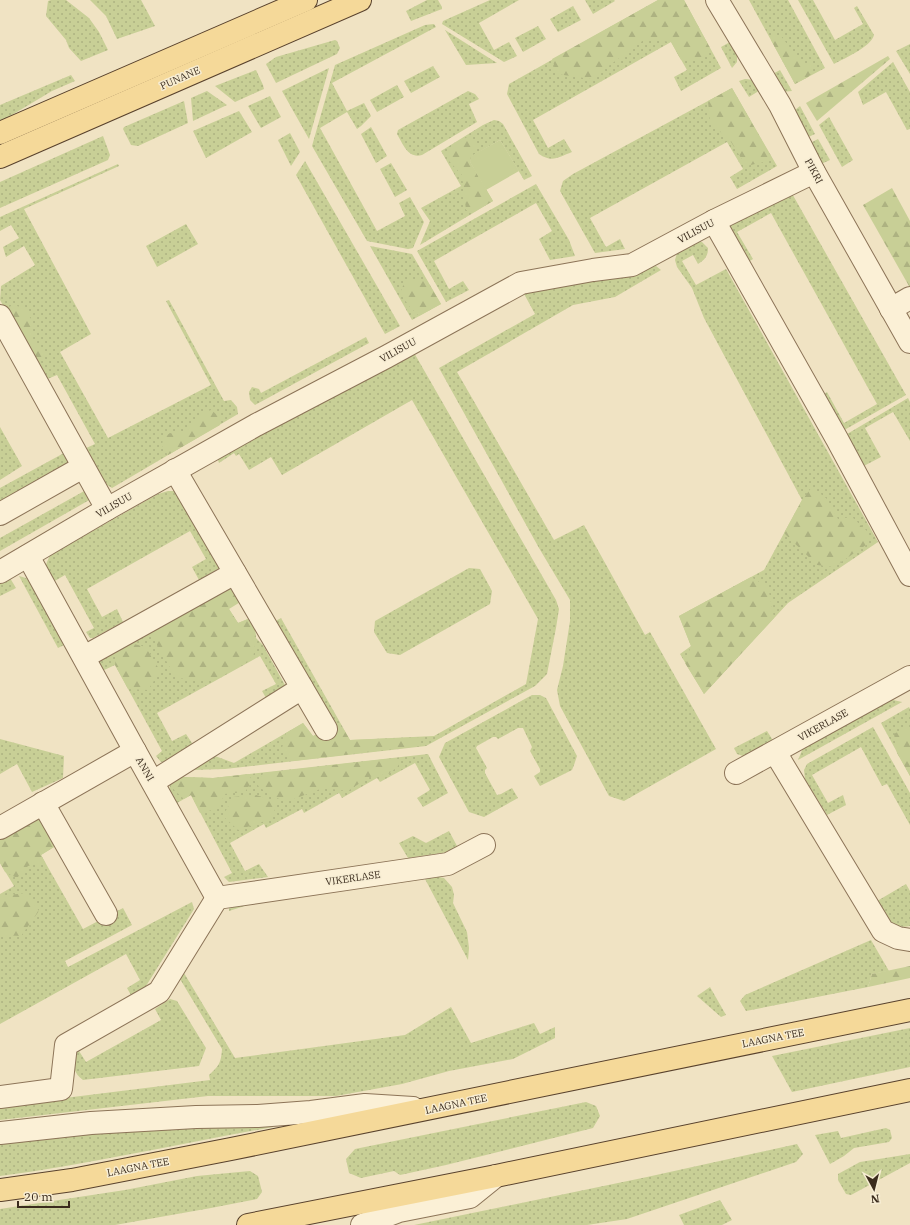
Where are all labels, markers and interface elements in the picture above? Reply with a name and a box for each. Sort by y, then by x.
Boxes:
street label: PUNANE [158,63,202,93]
street label: PIKRI [802,156,826,186]
street label: VILISUU [675,216,717,246]
street label: VILISUU [377,335,419,365]
street label: VILISUU [93,489,135,521]
street label: VIKERLASE [796,706,850,744]
street label: ANNI [133,755,157,783]
street label: VIKERLASE [325,868,381,888]
street label: LAAGNA TEE [741,1026,805,1050]
street label: LAAGNA TEE [424,1091,488,1117]
street label: LAAGNA TEE [106,1155,170,1179]
north arrow [854,1169,894,1209]
scale bar [18,1183,69,1209]
text: 20 m [24,1189,53,1204]
text: N [870,1191,880,1206]

